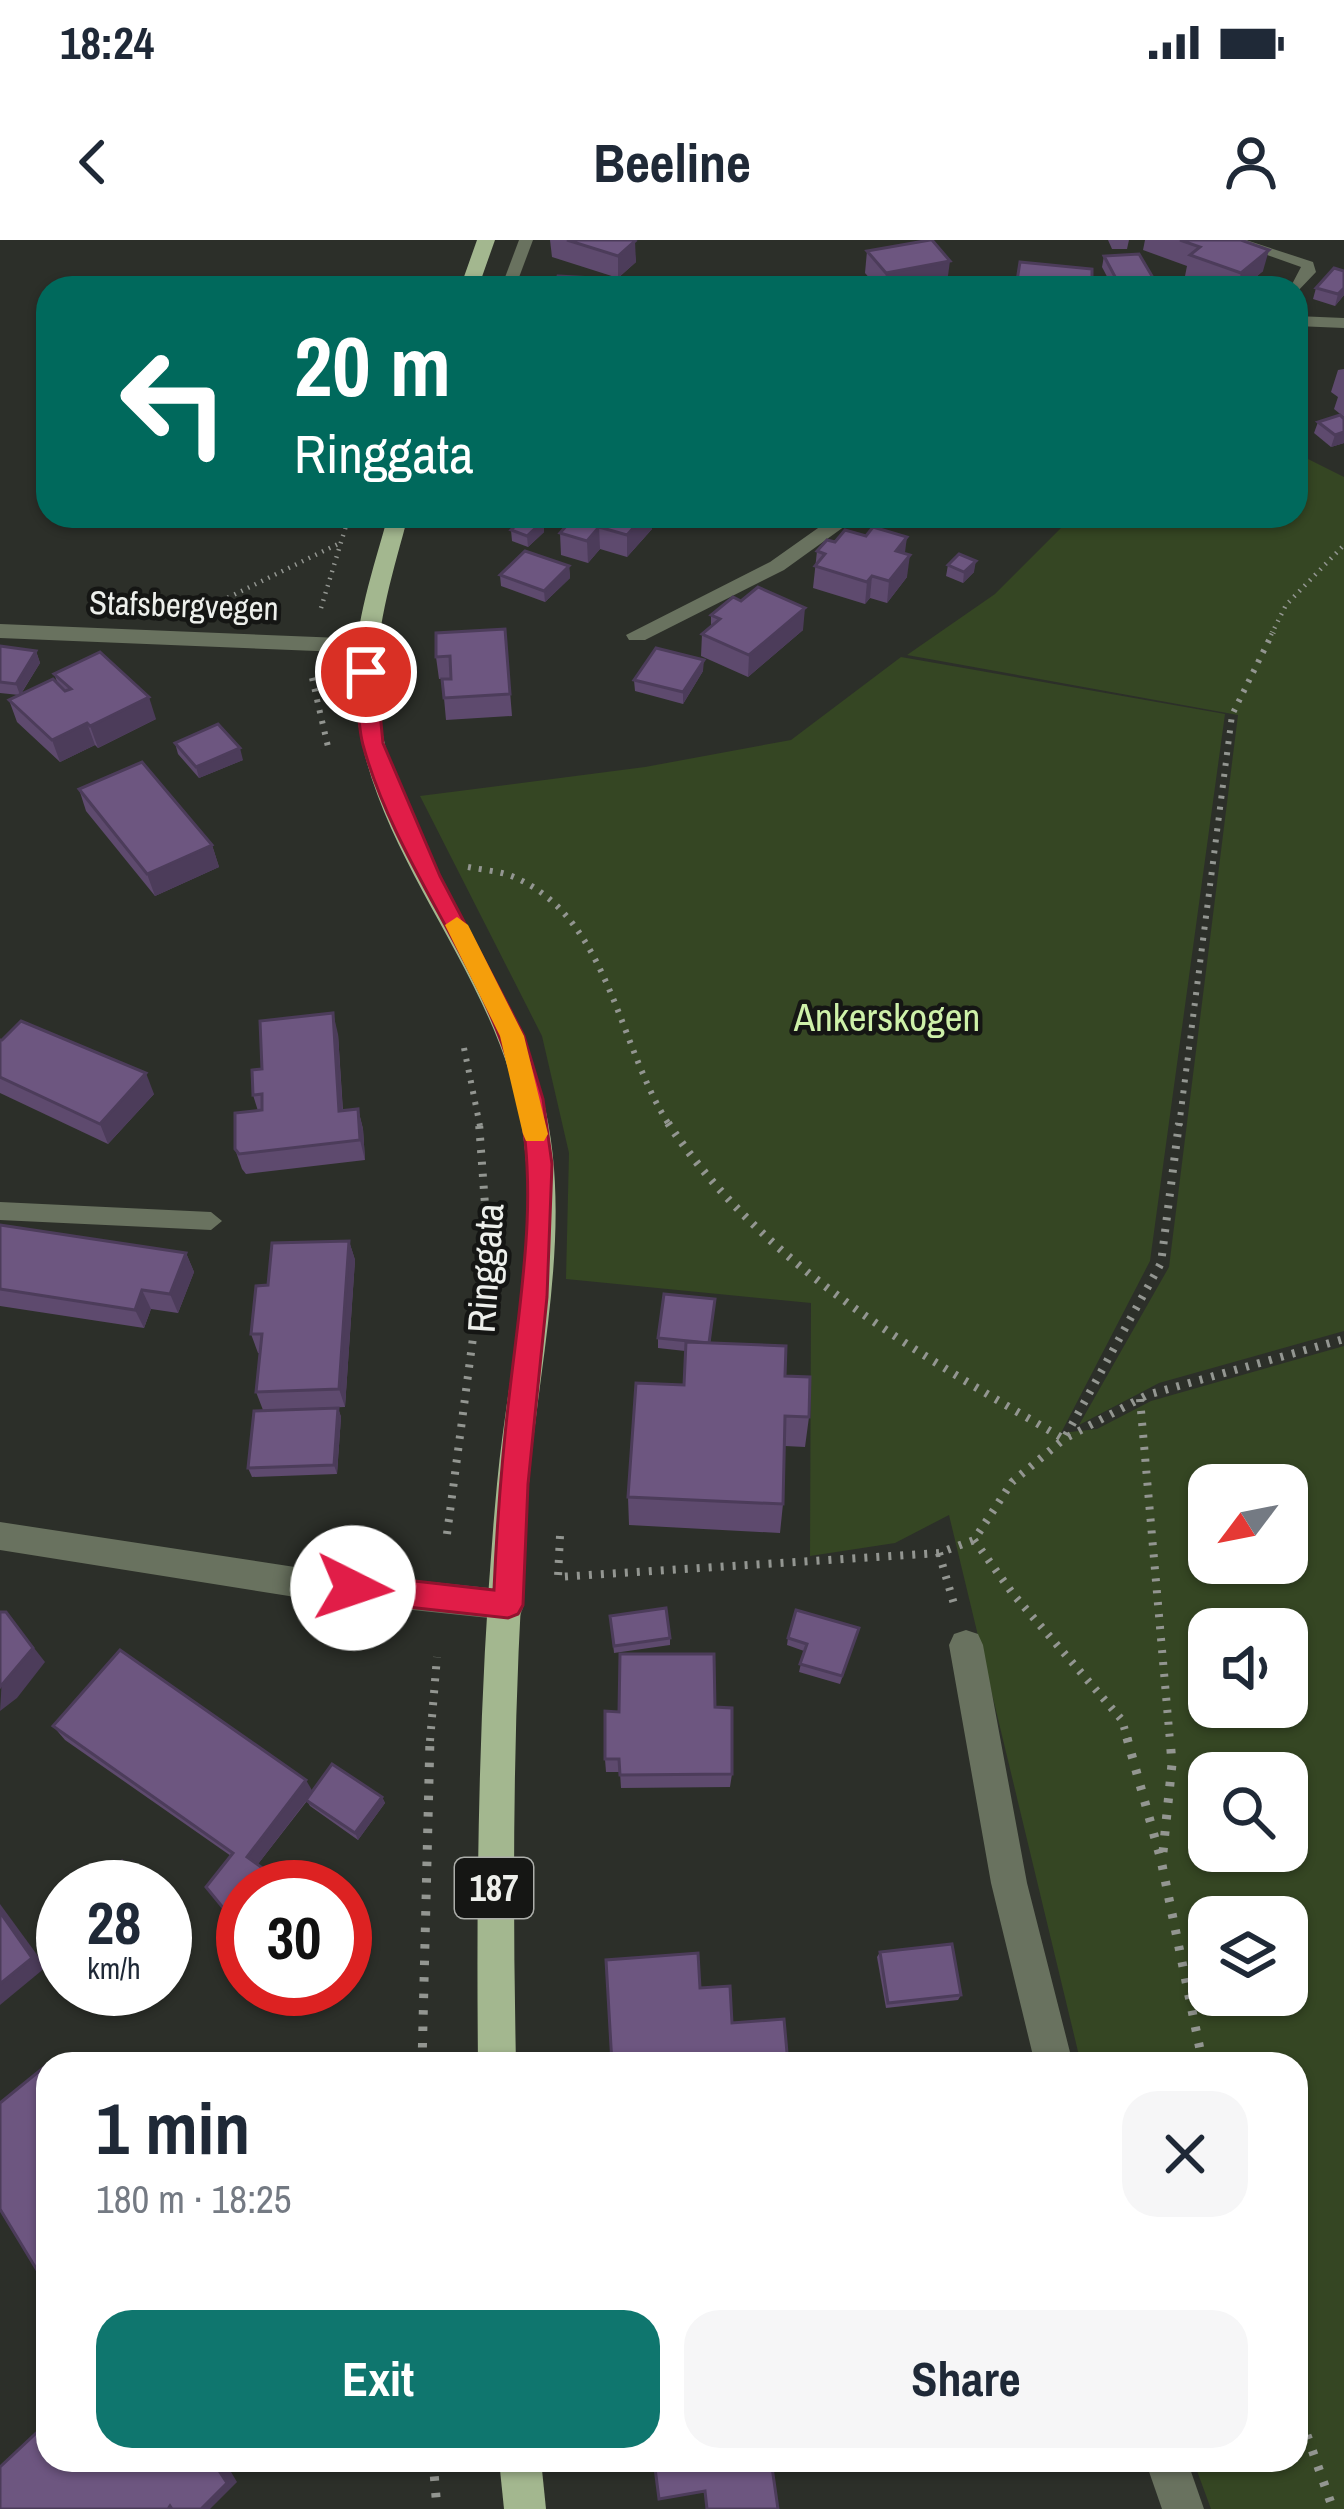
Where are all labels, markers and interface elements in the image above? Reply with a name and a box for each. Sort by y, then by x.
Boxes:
text: 18:24 [60,12,154,73]
text: Beeline [593,126,751,199]
icon: back [60,129,126,195]
icon: person [1218,129,1284,195]
text: 20 m [294,309,451,422]
icon: left [96,324,252,480]
text: Ringgata [294,417,474,490]
street label: Stafsbergvegen [89,580,279,630]
pin [315,621,417,723]
icon: arrive [333,639,399,705]
park label: Ankerskogen [793,991,980,1043]
street label: Ringgata [455,1201,515,1335]
north arrow [1188,1464,1308,1584]
map controls [1188,1464,1308,2016]
position arrow [290,1525,416,1651]
button: sound [1188,1608,1308,1728]
button: search [1188,1752,1308,1872]
road number: 187 [455,1858,533,1918]
speed limit sign: 30 [216,1860,372,2016]
text: 28 [87,1882,141,1963]
button: layers [1188,1896,1308,2016]
text: km/h [87,1948,141,1988]
text: 1 min [96,2079,250,2176]
button: close [1122,2091,1248,2217]
text: 180 m · 18:25 [96,2173,292,2225]
button: Exit [96,2310,660,2448]
button: Share [684,2310,1248,2448]

